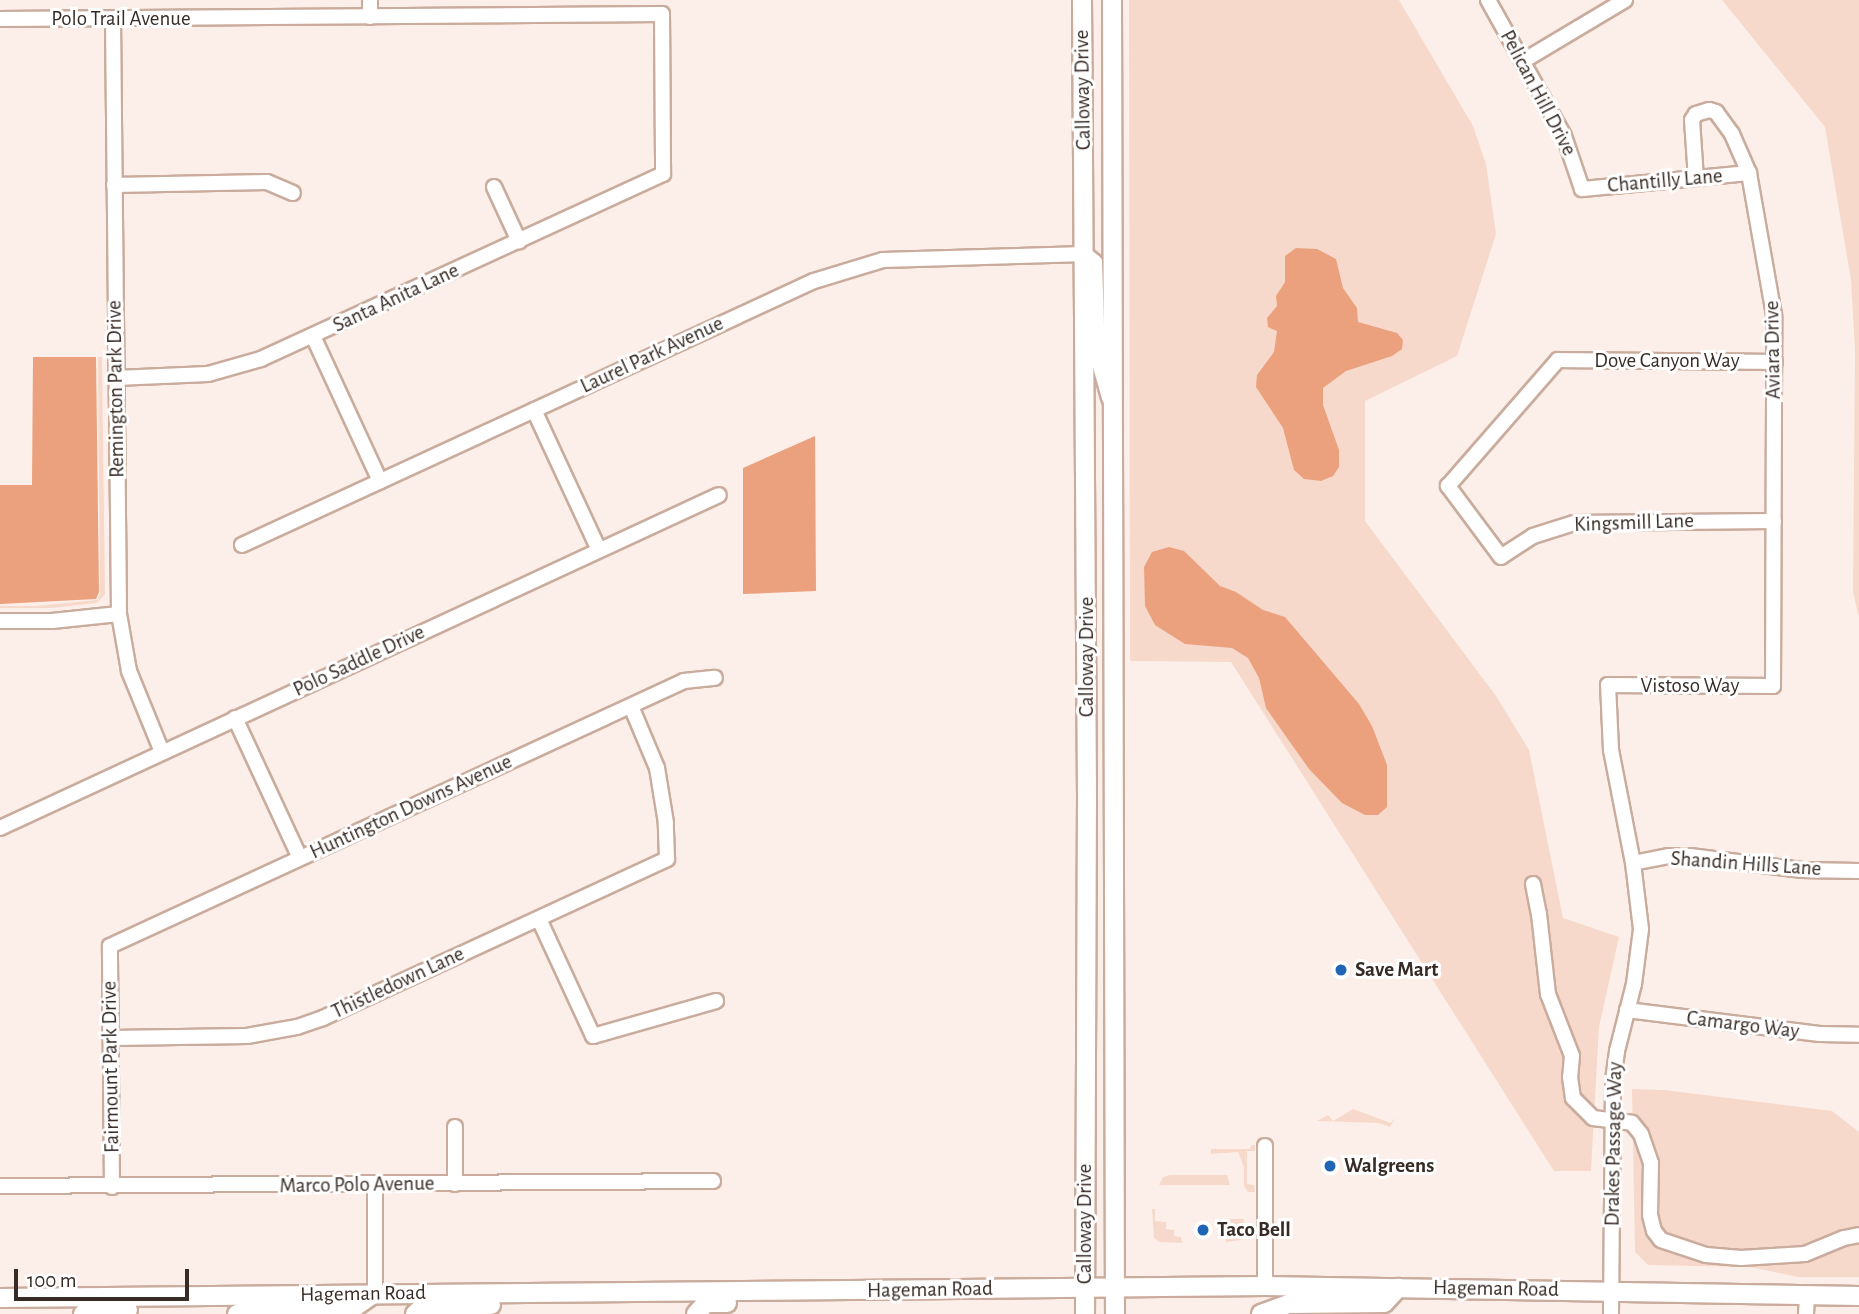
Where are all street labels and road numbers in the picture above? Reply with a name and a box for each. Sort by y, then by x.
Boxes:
street label: Polo Trail Avenue [51,6,191,32]
street label: Pelican Hill Drive [1494,26,1582,160]
street label: Calloway Drive [1069,30,1097,150]
street label: Chantilly Lane [1606,163,1724,199]
street label: Santa Anita Lane [329,258,463,338]
street label: Remington Park Drive [102,300,130,478]
street label: Aviara Drive [1760,300,1786,400]
street label: Laurel Park Avenue [576,311,728,399]
street label: Dove Canyon Way [1594,348,1740,374]
street label: Kingsmill Lane [1574,508,1694,538]
street label: Calloway Drive [1074,597,1100,717]
street label: Polo Saddle Drive [289,620,429,702]
street label: Vistoso Way [1641,673,1739,699]
street label: Huntington Downs Avenue [306,749,516,865]
street label: Shandin Hills Lane [1670,846,1822,882]
street label: Thistledown Lane [328,941,468,1025]
street label: Fairmount Park Drive [97,981,125,1153]
street label: Camargo Way [1685,1006,1801,1044]
street label: Drakes Passage Way [1600,1061,1628,1227]
street label: Calloway Drive [1072,1164,1098,1284]
street label: Marco Polo Avenue [279,1171,435,1199]
street label: Hageman Road [1433,1275,1559,1303]
street label: Hageman Road [867,1276,993,1304]
street label: Hageman Road [300,1280,426,1308]

